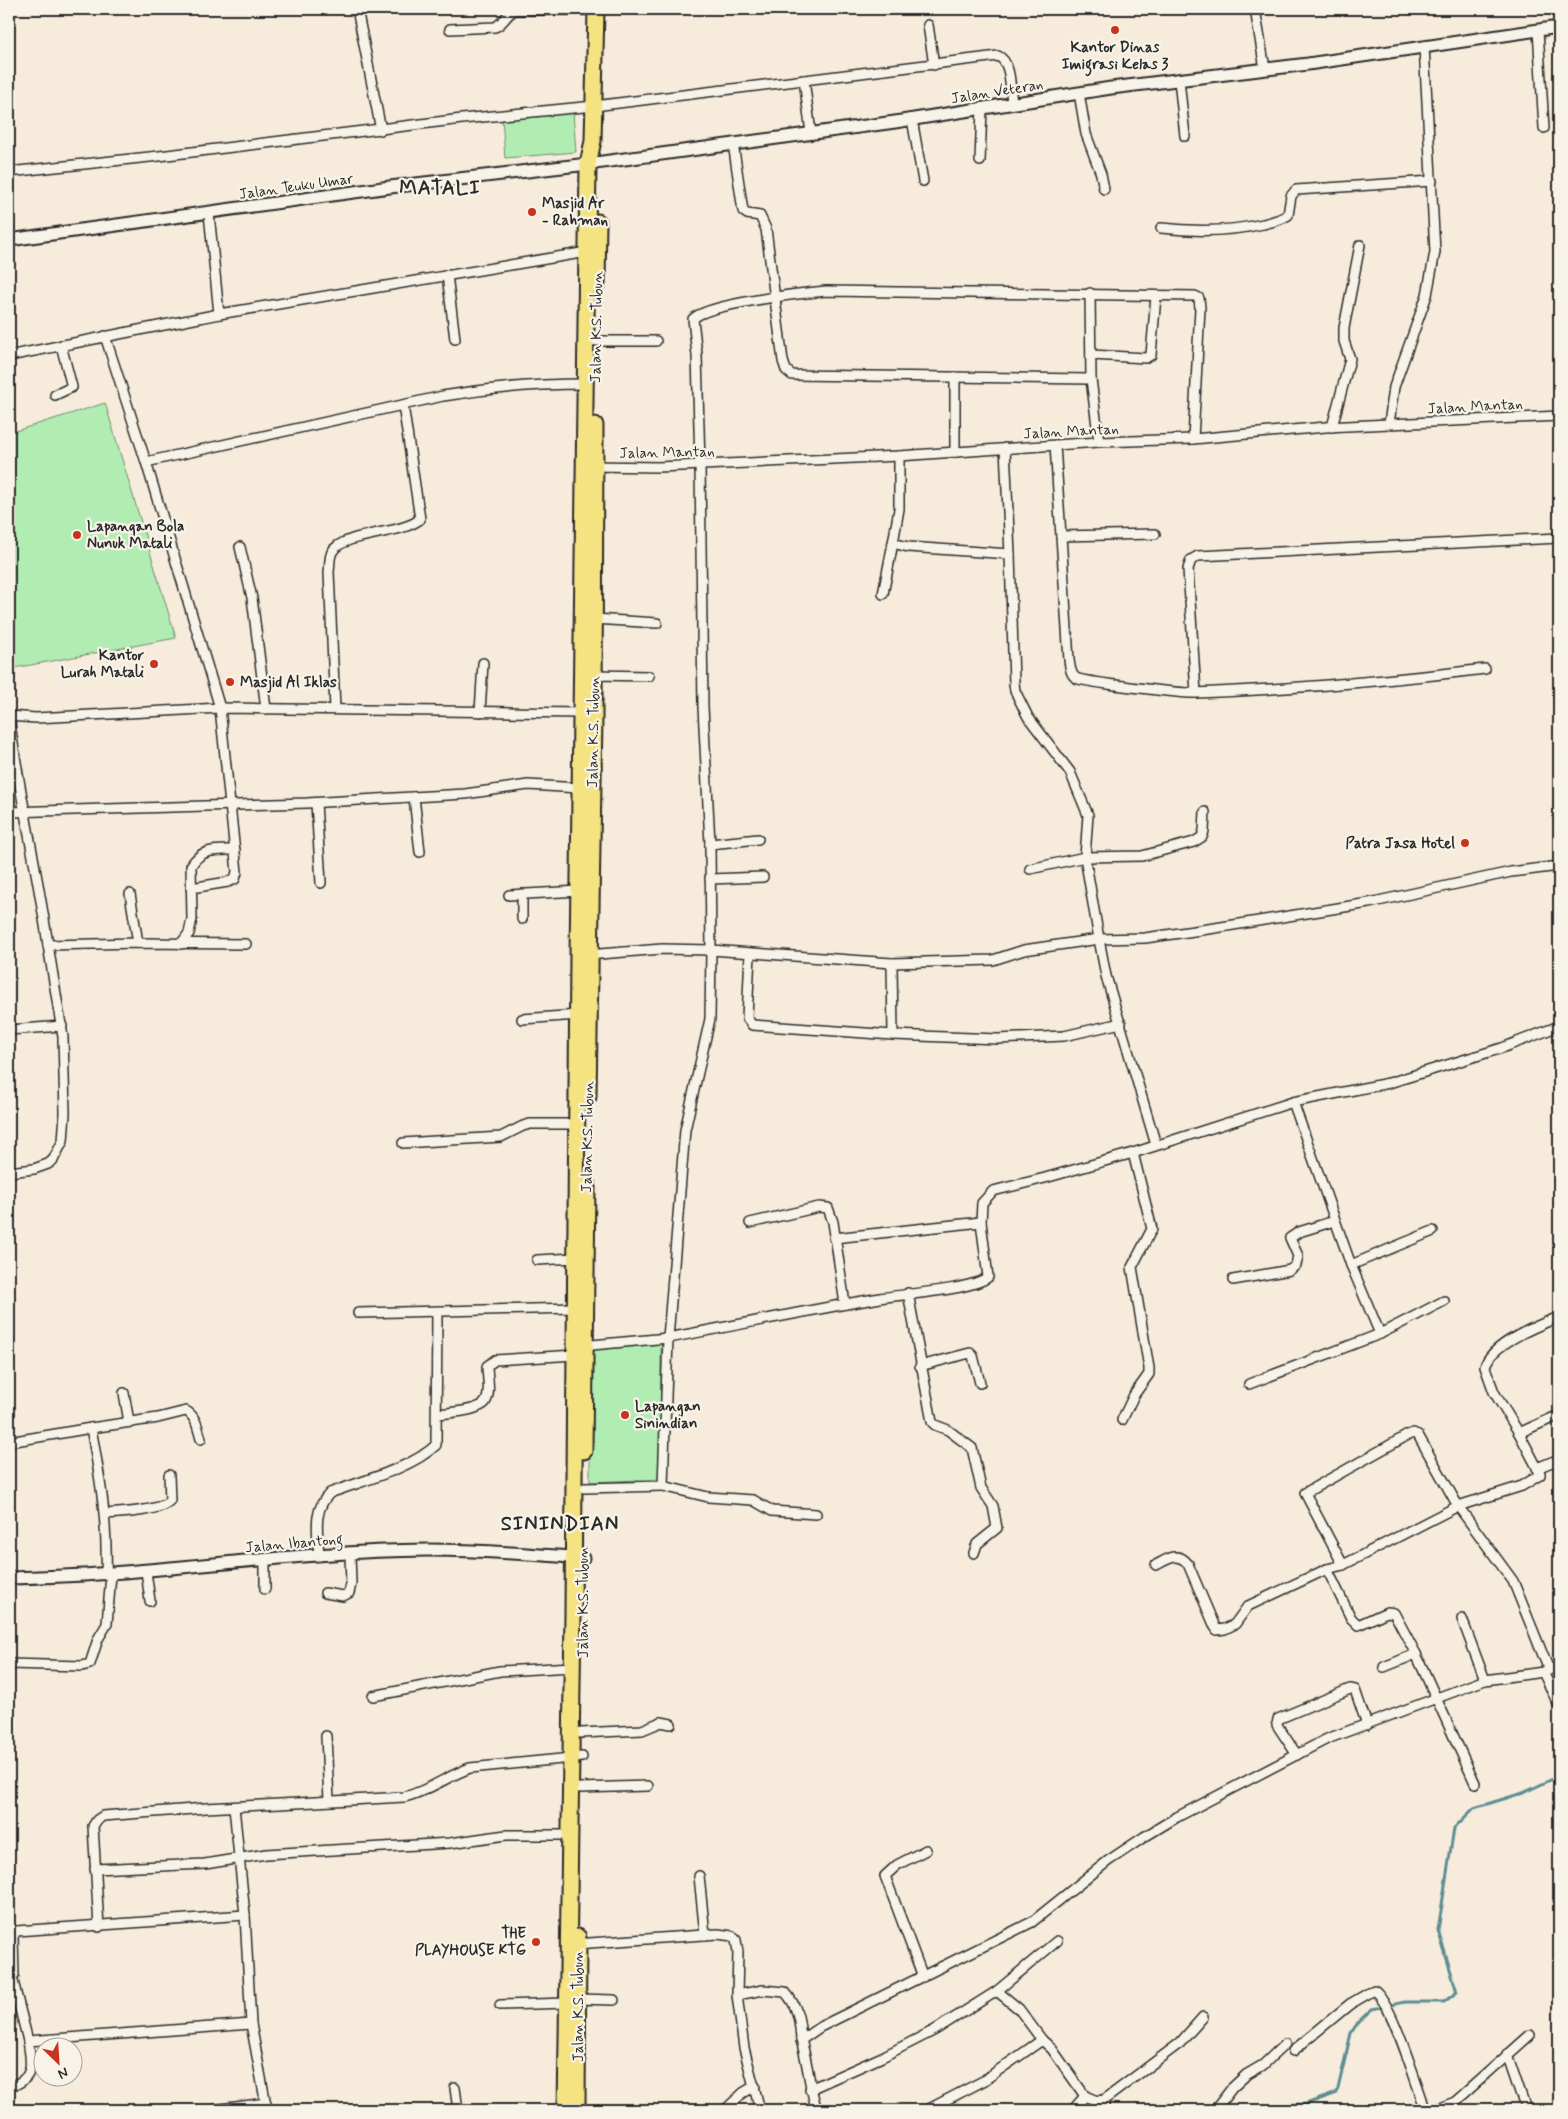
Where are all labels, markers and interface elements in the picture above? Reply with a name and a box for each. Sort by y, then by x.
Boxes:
marker: Kantor Dinas Imigrasi Kelas 3 [1109,24,1121,36]
place label: Kantor Dinas Imigrasi Kelas 3 [1062,38,1169,77]
street label: Jalan Veteran [950,75,1045,109]
street label: Jalan Teuku Umar [238,169,356,205]
district label: MATALI [399,175,481,202]
place label: Masjid Ar - Rahman [542,194,609,231]
marker: Masjid Ar - Rahman [526,206,538,218]
street label: Jalan K.S. Tubun [586,271,608,383]
street label: Jalan Mantan [1427,395,1523,419]
street label: Jalan Mantan [1023,420,1119,444]
street label: Jalan Mantan [619,442,715,464]
place label: Lapangan Bola Nunuk Matali [87,517,184,554]
marker: Lapangan Bola Nunuk Matali [71,529,83,541]
place label: Kantor Lurah Matali [61,646,145,683]
marker: Kantor Lurah Matali [148,658,160,670]
place label: Masjid Al Iklas [240,673,337,693]
marker: Masjid Al Iklas [224,676,236,688]
street label: Jalan K.S. Tubun [583,676,605,788]
place label: Patra Jasa Hotel [1346,834,1455,854]
marker: Patra Jasa Hotel [1459,837,1471,849]
street label: Jalan K.S. Tubun [577,1081,599,1193]
place label: Lapangan Sinindian [635,1397,701,1434]
marker: Lapangan Sinindian [619,1409,631,1421]
district label: SININDIAN [501,1511,619,1538]
street label: Jalan Ibantong [244,1530,344,1559]
street label: Jalan K.S. Tubun [574,1546,594,1658]
place label: THE PLAYHOUSE KTG [415,1924,526,1961]
marker: THE PLAYHOUSE KTG [530,1936,542,1948]
street label: Jalan K.S. Tubun [569,1950,589,2062]
north arrow [32,2036,82,2086]
text: N [55,2063,71,2083]

